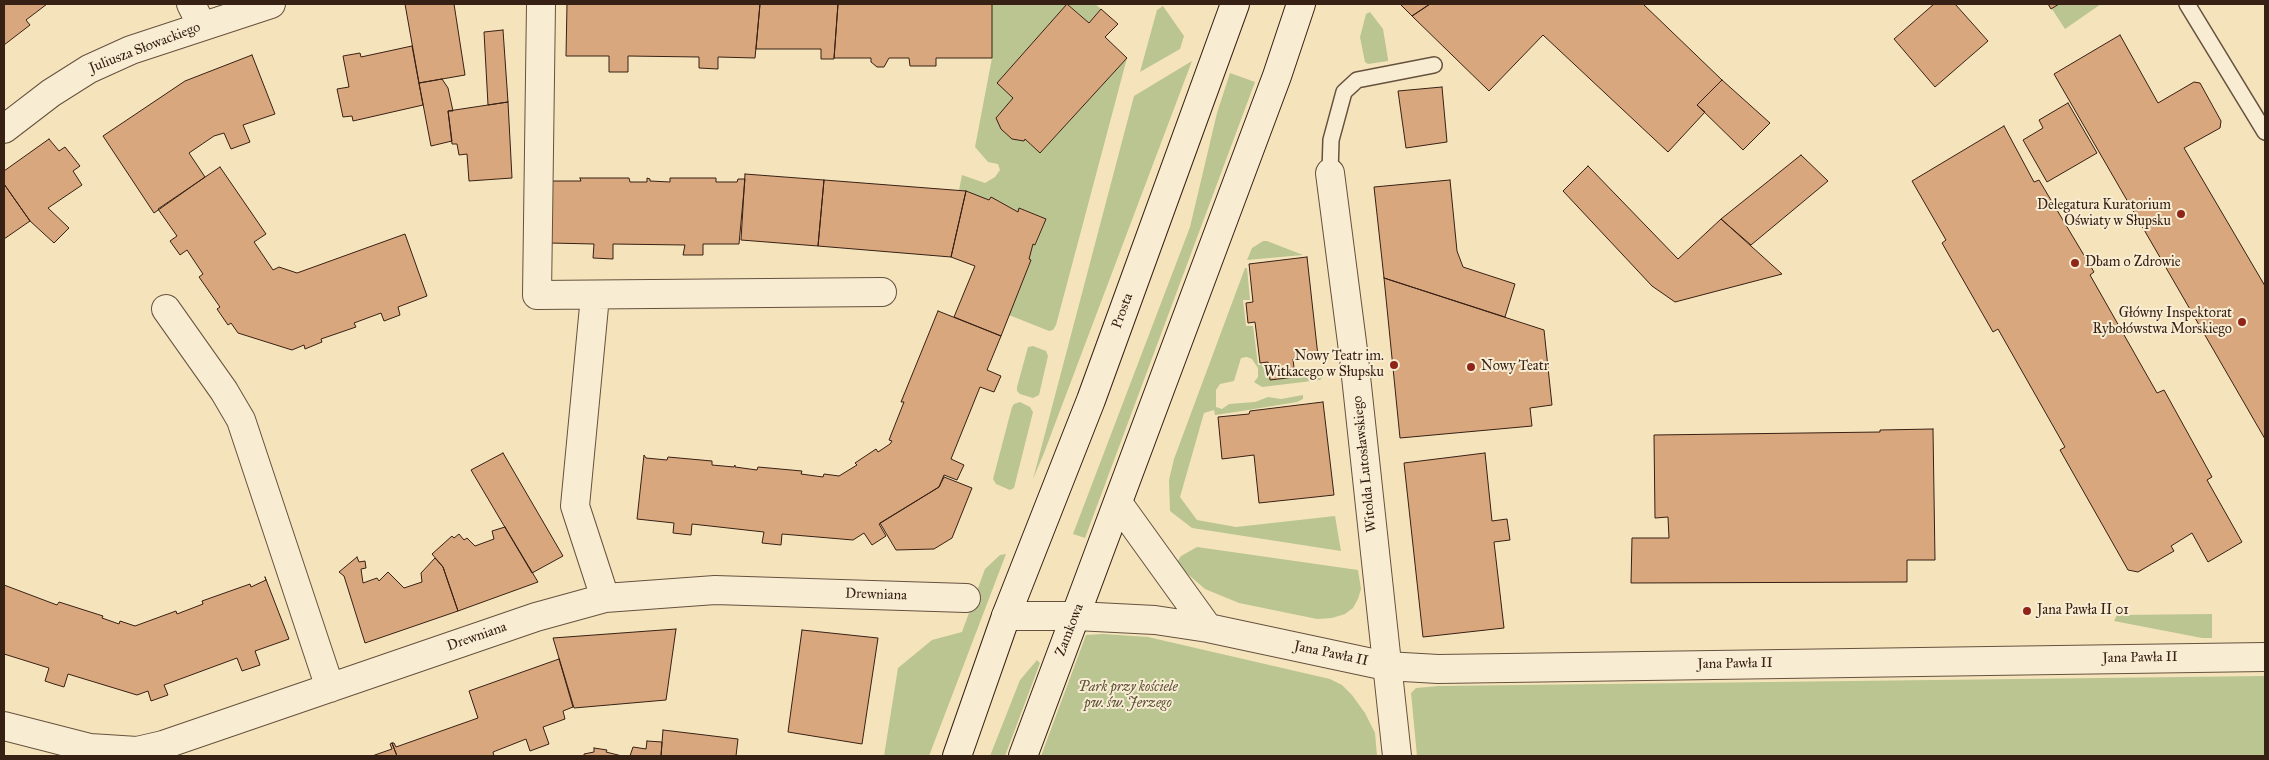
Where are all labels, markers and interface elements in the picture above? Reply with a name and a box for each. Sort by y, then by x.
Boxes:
street label: Juliusza Słowackiego [87,19,203,77]
place label: Delegatura Kuratorium Oświaty w Słupsku [2037,198,2171,230]
marker: Delegatura Kuratorium Oświaty w Słupsku [2175,208,2187,220]
place label: Dbam o Zdrowie [2085,255,2181,271]
marker: Dbam o Zdrowie [2069,257,2081,269]
street label: Prosta [1109,291,1137,331]
place label: Główny Inspektorat Rybołówstwa Morskiego [2092,306,2232,338]
marker: Główny Inspektorat Rybołówstwa Morskiego [2236,316,2248,328]
place label: Nowy Teatr im. Witkacego w Słupsku [1264,349,1384,382]
marker: Nowy Teatr im. Witkacego w Słupsku [1388,359,1400,371]
place label: Nowy Teatr [1481,359,1549,375]
marker: Nowy Teatr [1465,361,1477,373]
street label: Witolda Lutosławskiego [1349,395,1381,533]
street label: Drewniana [845,586,907,604]
street label: Zamkowa [1052,601,1088,659]
place label: Jana Pawła II 01 [2037,603,2129,619]
marker: Jana Pawła II 01 [2021,605,2033,617]
street label: Drewniana [445,619,509,655]
street label: Jana Pawła II [1292,638,1370,670]
street label: Jana Pawła II [2102,649,2178,667]
street label: Jana Pawła II [1697,655,1773,673]
park label: Park przy kościele pw. św. Jerzego [1078,680,1178,712]

